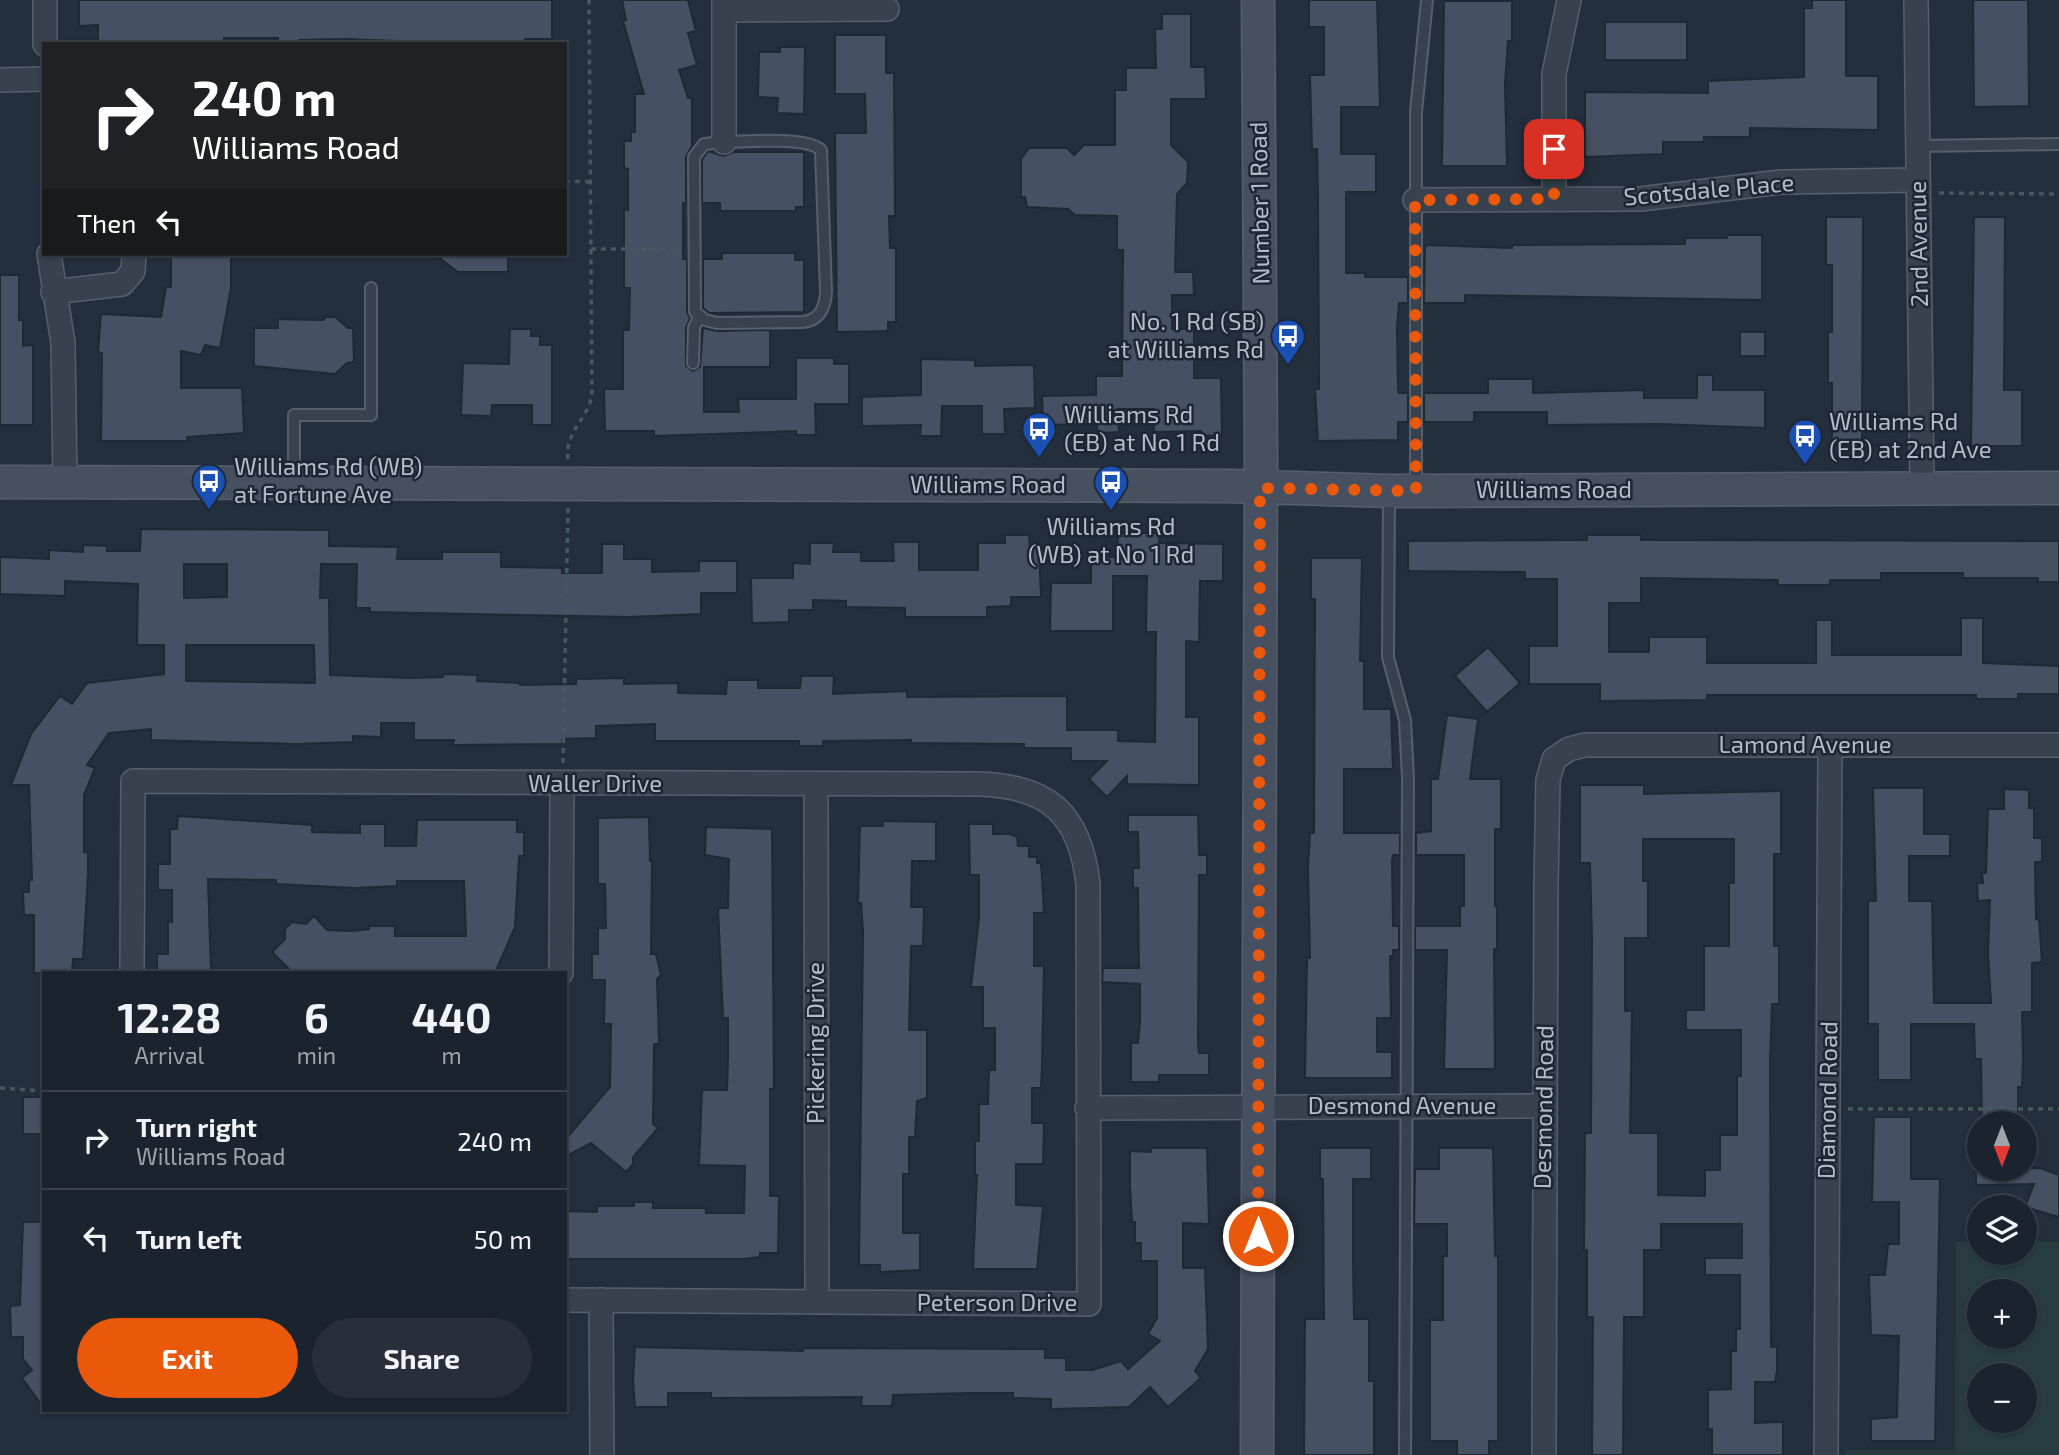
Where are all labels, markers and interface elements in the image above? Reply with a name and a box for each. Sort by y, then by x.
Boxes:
text: 240 m [192,67,336,126]
icon: right [77,70,168,161]
pin [1524,119,1584,179]
street label: Number 1 Road [1243,121,1274,285]
text: Williams Road [192,127,400,165]
icon: arrive [1535,130,1573,168]
street label: Scotsdale Place [1622,167,1795,210]
street label: 2nd Avenue [1902,181,1933,307]
icon: left [150,203,188,241]
text: Then [77,207,136,238]
place label: No. 1 Rd (SB) at Williams Rd [1107,306,1264,363]
bus stop icon: No. 1 Rd (SB) at Williams Rd [1269,317,1307,366]
place label: Williams Rd (EB) at No 1 Rd [1064,399,1220,456]
place label: Williams Rd (EB) at 2nd Ave [1829,406,1992,463]
bus stop icon: Williams Rd (EB) at No 1 Rd [1020,410,1058,459]
bus stop icon: Williams Rd (EB) at 2nd Ave [1786,417,1824,466]
place label: Williams Rd (WB) at Fortune Ave [234,451,422,508]
bus stop icon: Williams Rd (WB) at Fortune Ave [190,462,228,511]
bus stop icon: Williams Rd (WB) at No 1 Rd [1092,463,1130,512]
street label: Williams Road [910,469,1066,498]
street label: Williams Road [1476,474,1632,503]
place label: Williams Rd (WB) at No 1 Rd [1028,511,1194,568]
street label: Lamond Avenue [1718,729,1892,758]
street label: Waller Drive [528,768,662,797]
street label: Pickering Drive [800,962,829,1124]
text: 12:28 [117,991,221,1041]
text: 6 [304,991,329,1041]
text: 440 [412,991,492,1041]
street label: Diamond Road [1811,1021,1842,1179]
street label: Desmond Road [1527,1025,1558,1189]
text: Arrival [134,1041,204,1069]
text: min [297,1041,336,1069]
text: m [441,1041,462,1069]
street label: Desmond Avenue [1308,1090,1496,1119]
text: Turn right [136,1111,257,1142]
north arrow [1967,1111,2037,1181]
map controls [1967,1111,2037,1433]
icon: right [77,1121,115,1159]
text: 240 m [457,1125,532,1156]
text: Williams Road [136,1142,285,1170]
button: layers [1967,1195,2037,1265]
position arrow [1221,1199,1295,1273]
icon: left [77,1219,115,1257]
text: Turn left [136,1223,242,1254]
text: 50 m [474,1223,532,1254]
button: + [1967,1279,2037,1349]
street label: Peterson Drive [917,1287,1077,1316]
button: Exit [77,1318,298,1398]
button: Share [312,1318,532,1398]
button: − [1967,1363,2037,1433]

